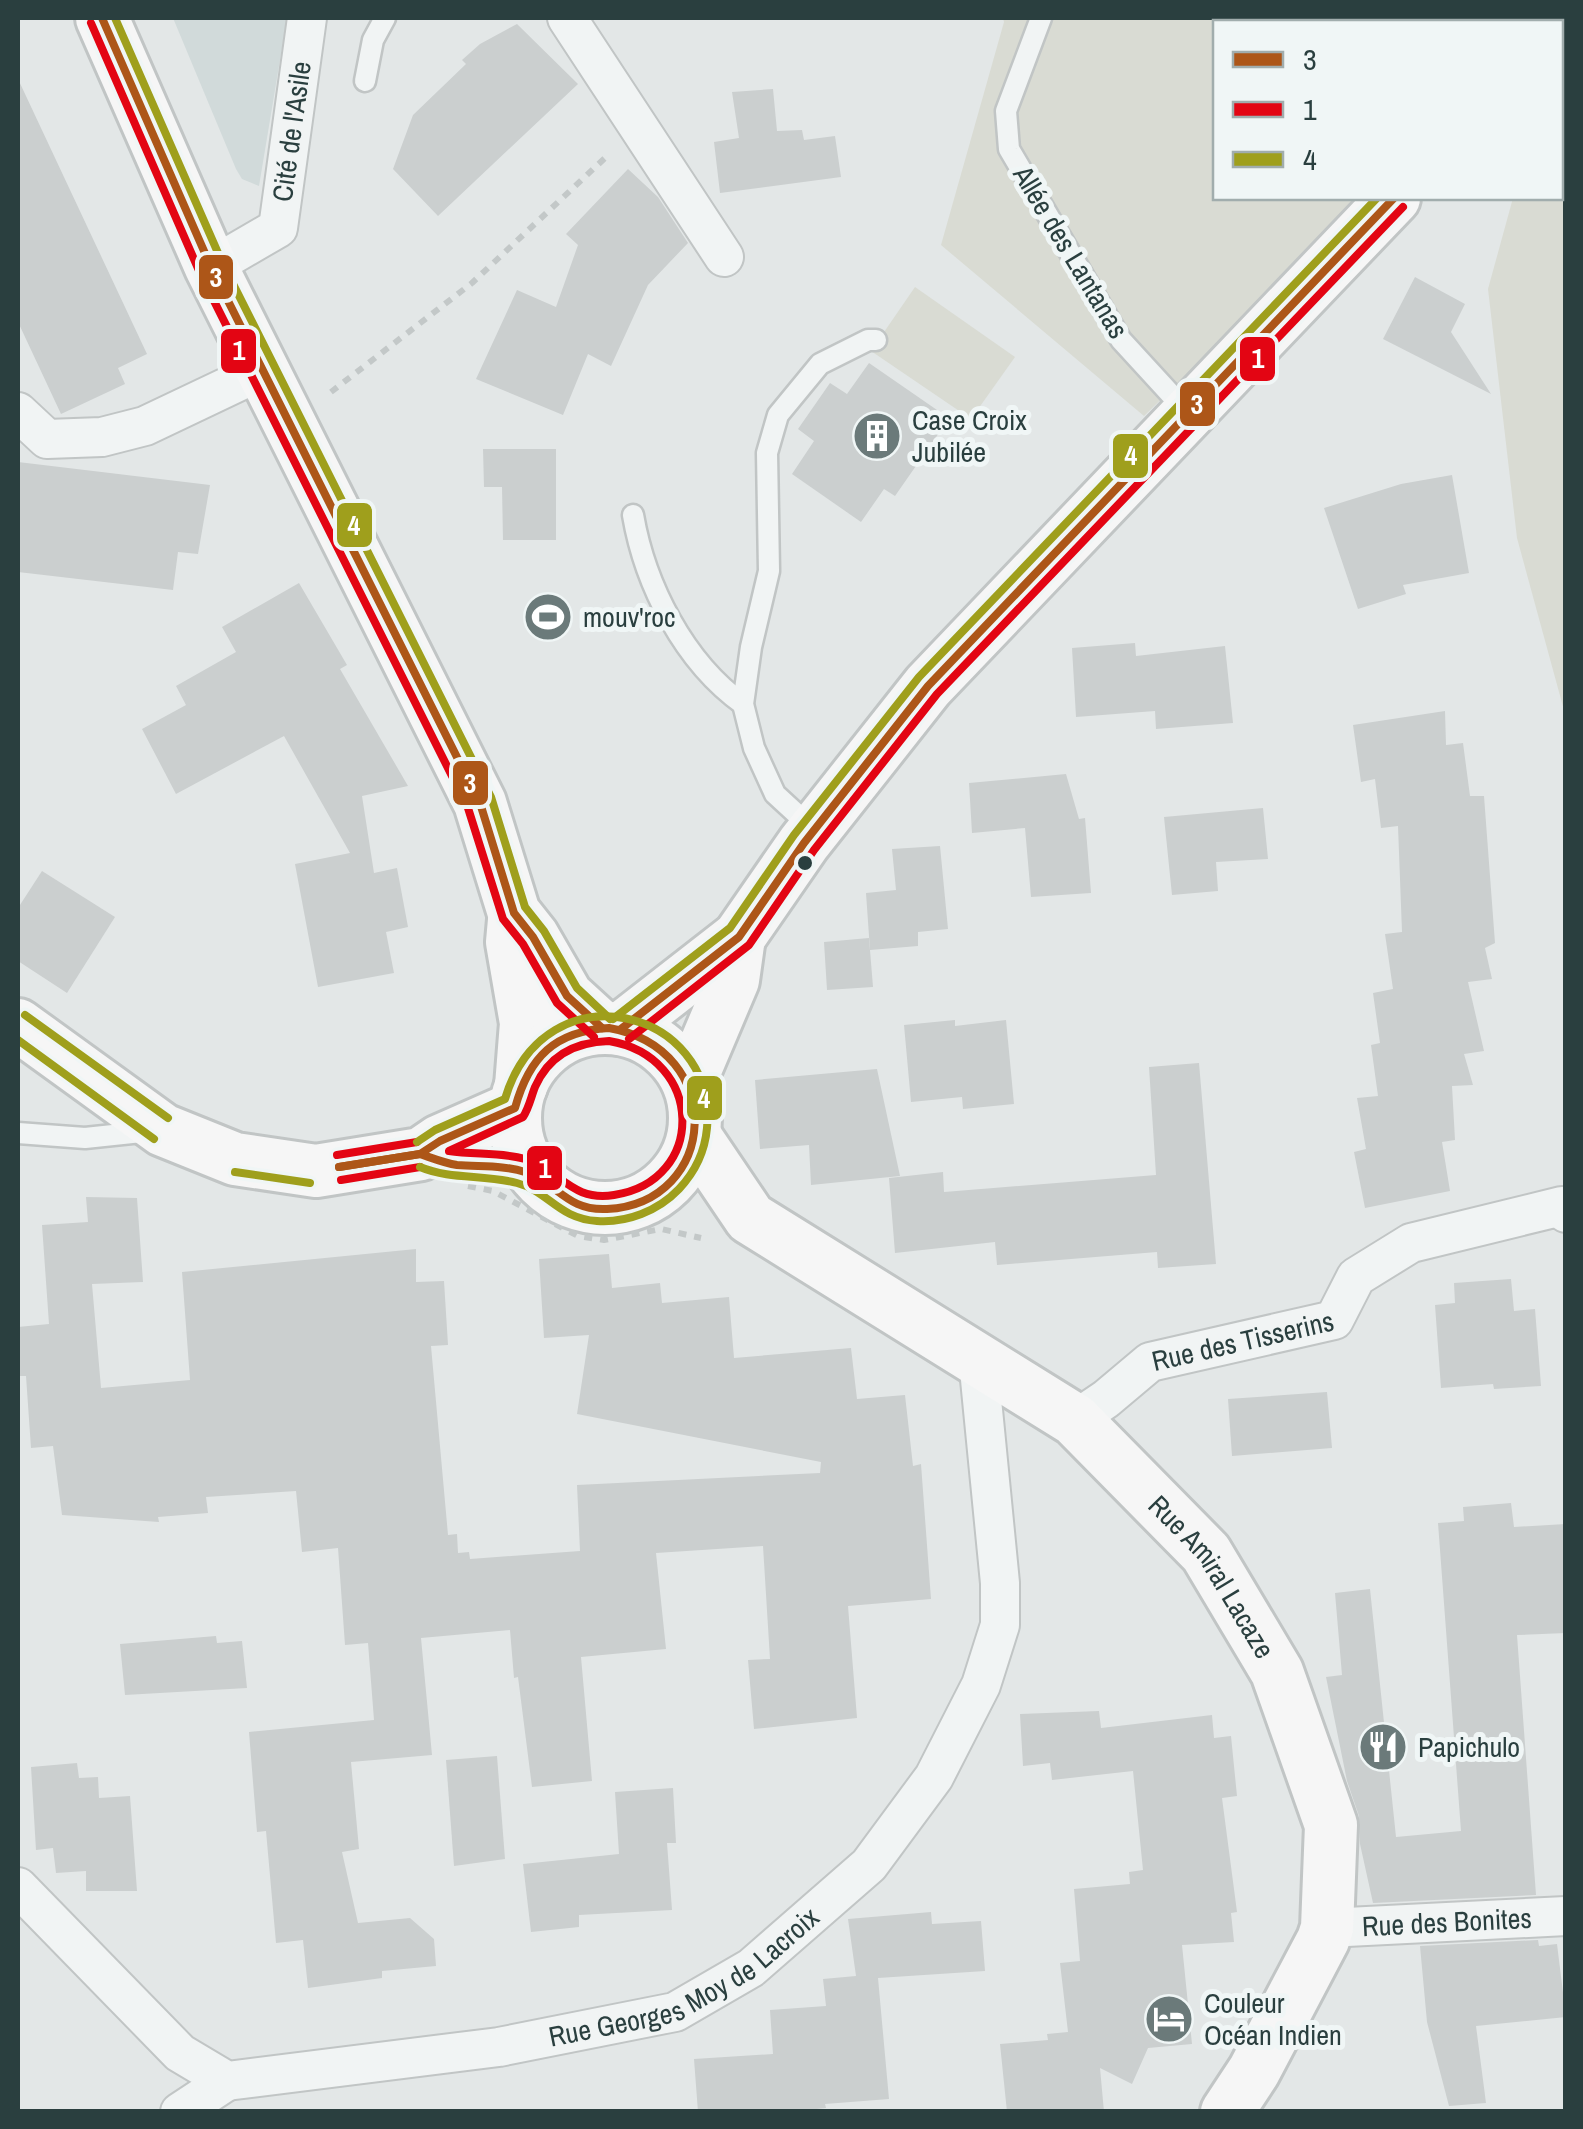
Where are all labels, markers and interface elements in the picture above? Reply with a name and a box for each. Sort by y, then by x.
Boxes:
legend [1213,20,1563,200]
text: 3 [1303,39,1317,79]
street label: Cité de l'Asile [263,59,320,204]
text: 1 [1303,89,1317,129]
text: 4 [1303,139,1317,179]
street label: Allée des Lantanas [1004,158,1138,345]
line badge: 3 [197,253,235,301]
text: 3 [210,258,222,296]
line badge: 1 [219,327,258,375]
text: 1 [233,331,246,369]
line badge: 1 [1238,335,1277,383]
text: 1 [1252,339,1265,377]
line badge: 3 [1178,380,1217,428]
text: 3 [1191,385,1203,423]
place label: Case Croix Jubilée [912,401,1027,471]
building icon: Case Croix Jubilée [851,410,903,462]
line badge: 4 [1111,432,1150,480]
text: 4 [1125,436,1138,474]
line badge: 4 [335,501,374,549]
text: 4 [348,506,361,544]
sports icon: mouv'roc [522,591,574,643]
place label: mouv'roc [583,598,675,636]
line badge: 3 [451,759,490,807]
text: 3 [464,764,476,802]
unlabelled marker [795,853,815,873]
line badge: 4 [685,1074,724,1122]
text: 4 [698,1079,711,1117]
line badge: 1 [525,1144,564,1192]
text: 1 [539,1149,552,1187]
street label: Rue des Tisserins [1148,1302,1337,1380]
street label: Rue Amiral Lacaze [1140,1487,1284,1665]
restaurant icon: Papichulo [1357,1721,1409,1773]
place label: Papichulo [1418,1728,1520,1766]
street label: Rue Georges Moy de Lacroix [545,1898,827,2056]
street label: Rue des Bonites [1361,1899,1533,1945]
place label: Couleur Océan Indien [1204,1984,1342,2054]
hotel icon: Couleur Océan Indien [1143,1993,1195,2045]

